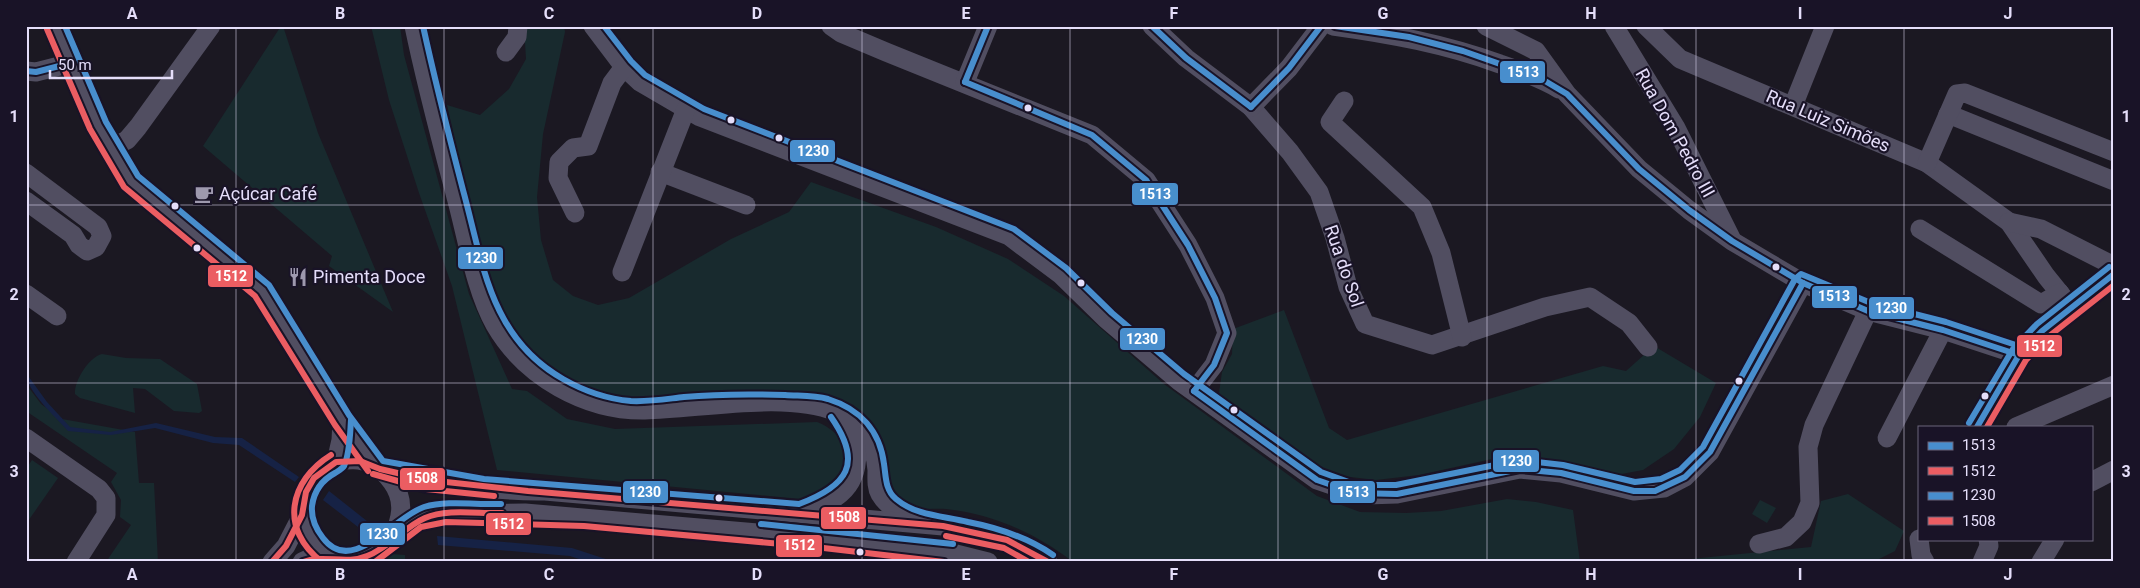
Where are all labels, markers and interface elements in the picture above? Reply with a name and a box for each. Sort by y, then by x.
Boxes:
text: A [127,4,138,23]
text: B [335,4,345,23]
text: C [544,4,554,23]
text: D [752,4,762,23]
text: E [962,4,971,23]
text: F [1170,4,1179,23]
text: G [1378,4,1389,23]
text: H [1585,4,1597,23]
text: I [1798,4,1802,23]
text: J [2004,4,2012,23]
scale bar [50,48,172,80]
text: 50 m [58,56,92,74]
line badge: 1513 [1499,60,1546,84]
text: 1513 [1507,64,1539,80]
street label: Rua Dom Pedro III [1631,65,1720,201]
street label: Rua Luiz Simões [1763,85,1893,156]
unlabelled marker [1023,103,1033,113]
text: 1 [9,107,19,126]
text: 1 [2121,107,2131,126]
unlabelled marker [726,115,736,125]
unlabelled marker [774,133,784,143]
line badge: 1230 [789,139,836,163]
text: 1230 [797,143,829,159]
line badge: 1513 [1131,182,1179,206]
cafe icon: Açúcar Café [193,183,215,205]
place label: Açúcar Café [219,183,317,204]
text: 1513 [1139,186,1171,202]
unlabelled marker [170,201,180,211]
street label: Rua do Sol [1321,222,1368,310]
unlabelled marker [192,243,202,253]
line badge: 1230 [457,246,504,270]
text: 1230 [465,250,497,266]
unlabelled marker [1771,262,1781,272]
line badge: 1512 [207,264,254,288]
restaurant icon: Pimenta Doce [287,266,309,288]
place label: Pimenta Doce [313,266,425,287]
text: 1512 [215,268,247,284]
unlabelled marker [1076,278,1086,288]
text: 2 [9,285,19,304]
line badge: 1513 [1811,285,1858,309]
text: 2 [2121,285,2131,304]
text: 1513 [1818,288,1850,304]
line badge: 1230 [1868,296,1915,320]
text: 1230 [1875,300,1907,316]
line badge: 1230 [1119,327,1166,351]
text: 1230 [1126,331,1158,347]
line badge: 1512 [2016,334,2063,358]
text: 1512 [2023,338,2055,354]
unlabelled marker [1734,376,1744,386]
unlabelled marker [1980,391,1990,401]
unlabelled marker [1229,405,1239,415]
legend [1918,426,2092,540]
text: 1513 [1962,436,1996,454]
line badge: 1230 [1492,449,1540,473]
text: 1230 [1500,453,1532,469]
text: 3 [9,462,19,481]
text: 1512 [1962,462,1996,480]
text: 3 [2121,462,2131,481]
line badge: 1508 [399,467,446,491]
text: 1508 [406,470,438,486]
line badge: 1230 [622,480,669,504]
line badge: 1513 [1329,480,1376,504]
text: 1230 [629,484,661,500]
text: 1513 [1337,484,1369,500]
text: 1230 [1962,486,1996,504]
unlabelled marker [714,493,724,503]
line badge: 1508 [820,506,867,530]
text: 1508 [828,509,860,525]
line badge: 1512 [485,512,532,536]
text: 1508 [1962,512,1996,530]
text: 1512 [492,516,524,532]
line badge: 1230 [359,522,406,546]
text: 1230 [366,526,398,542]
line badge: 1512 [775,534,823,558]
text: 1512 [783,537,815,553]
unlabelled marker [855,547,865,557]
text: A [127,565,138,584]
text: B [335,565,345,584]
text: C [544,565,554,584]
text: D [752,565,762,584]
text: E [962,565,971,584]
text: F [1170,565,1179,584]
text: G [1378,565,1389,584]
text: H [1585,565,1597,584]
text: I [1798,565,1802,584]
text: J [2004,565,2012,584]

